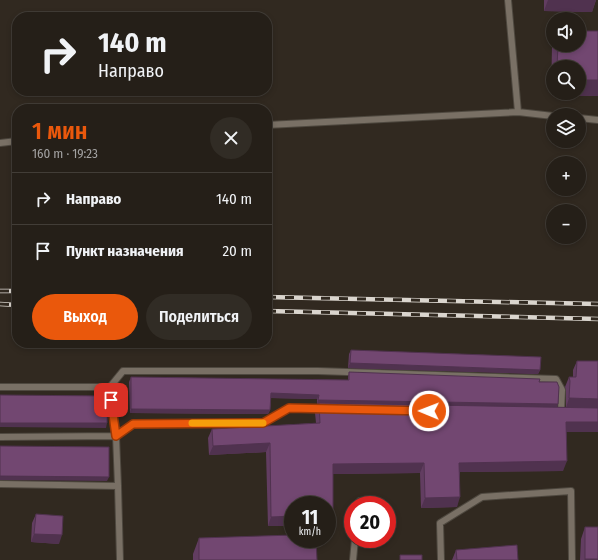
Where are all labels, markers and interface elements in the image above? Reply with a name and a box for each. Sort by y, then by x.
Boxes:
map controls [546,12,586,244]
button: sound [546,12,586,52]
text: 140 m [98,26,167,59]
icon: right [32,28,84,80]
text: Направо [98,60,164,82]
button: search [546,60,586,100]
button: layers [546,108,586,148]
text: 1 мин [32,117,88,145]
button: close [210,117,252,159]
text: 160 m · 19:23 [32,146,98,161]
button: + [546,156,586,196]
icon: right [32,188,54,210]
text: Направо [66,190,121,208]
text: 140 m [216,190,252,208]
button: − [546,204,586,244]
icon: arrive [32,240,54,262]
text: Пункт назначения [66,242,184,260]
text: 20 m [223,242,252,260]
button: Выход [32,294,138,340]
button: Поделиться [146,294,252,340]
pin [94,383,128,417]
icon: arrive [100,389,122,411]
position arrow [408,390,450,432]
speed limit sign: 20 [344,496,396,548]
text: 11 [302,505,318,529]
text: km/h [299,526,321,538]

